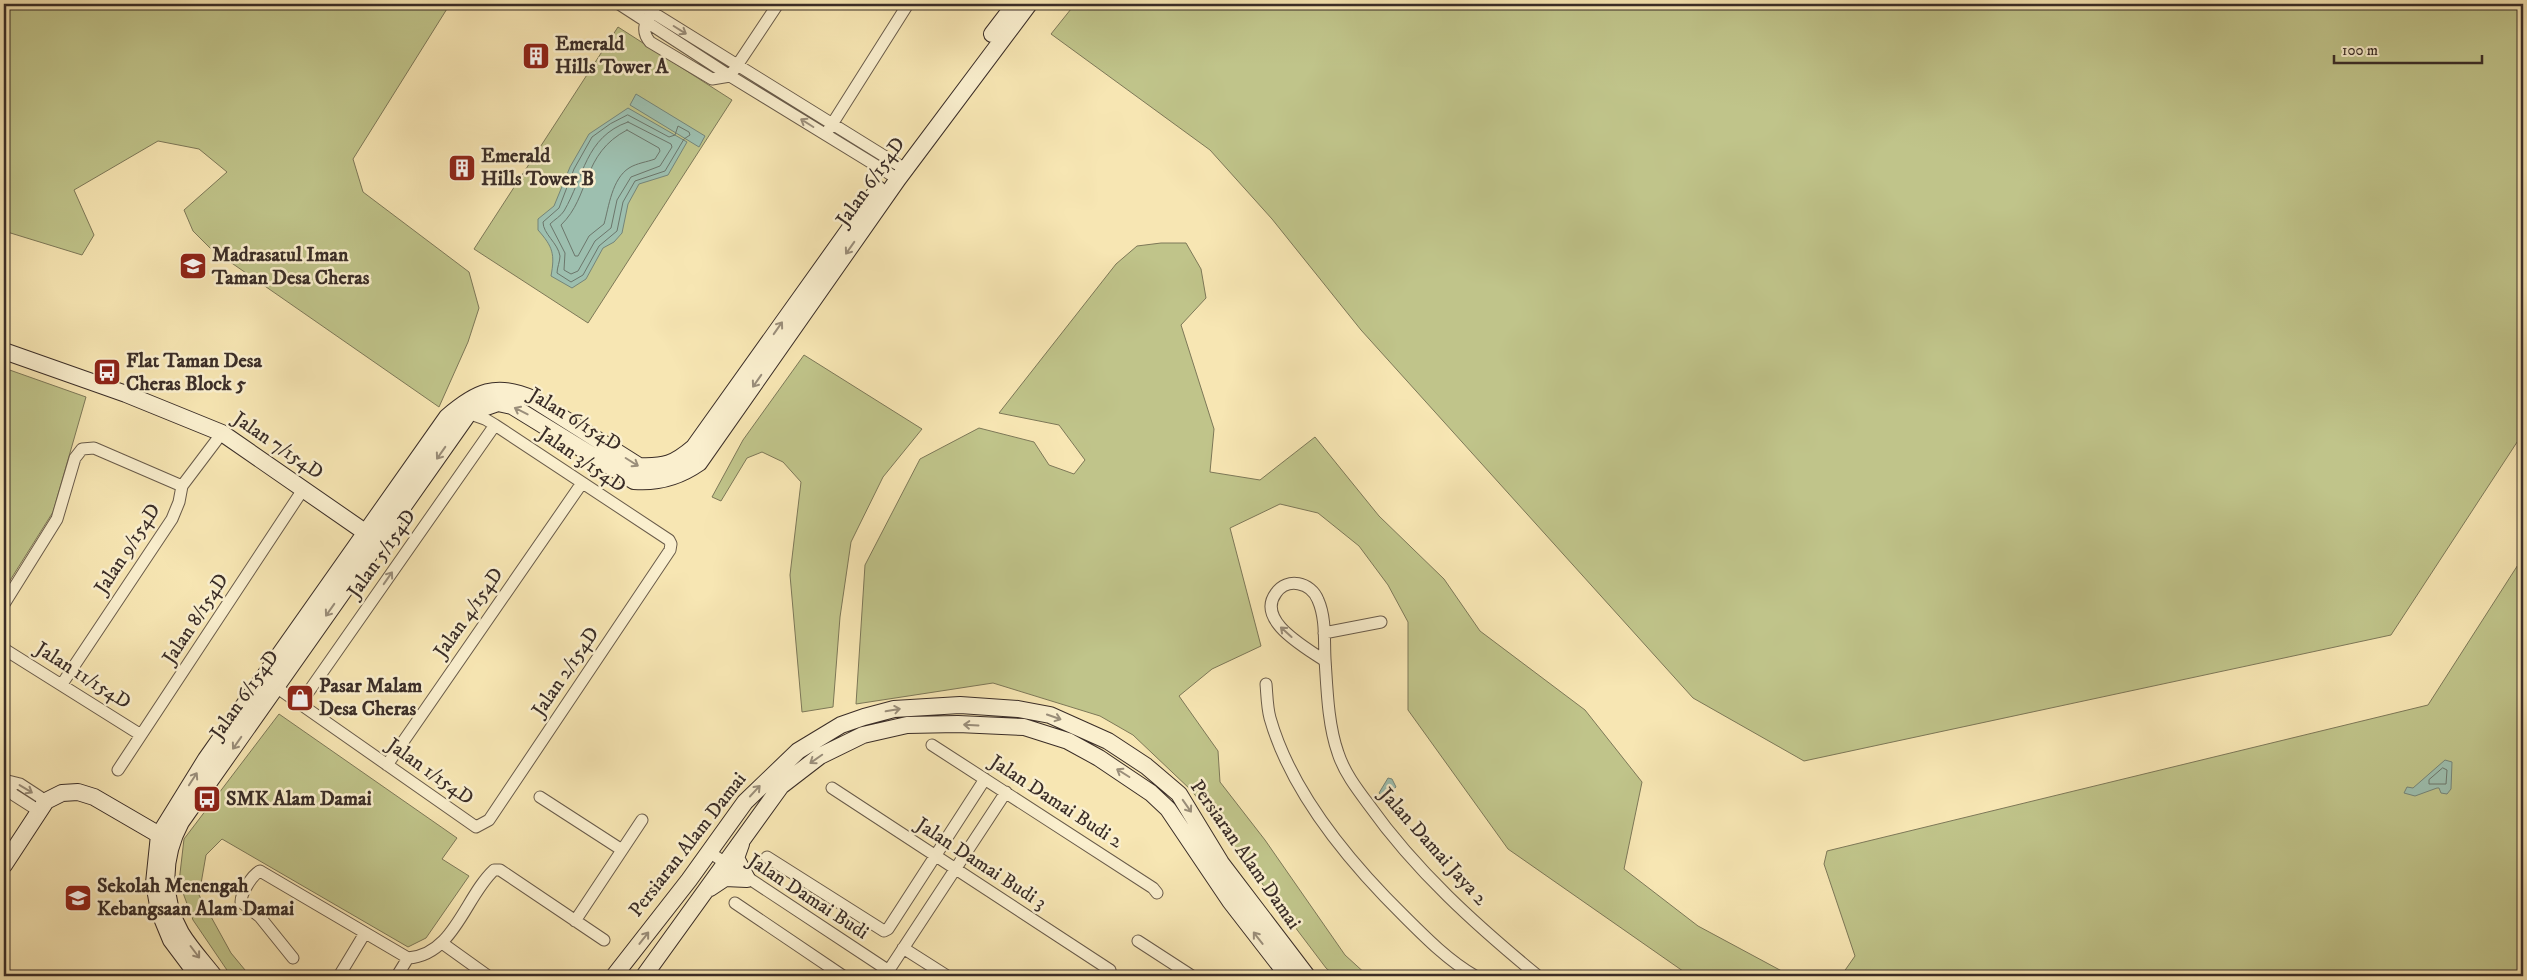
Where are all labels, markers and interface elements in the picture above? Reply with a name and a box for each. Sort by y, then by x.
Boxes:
one-way arrow [673,25,687,35]
place label: Emerald Hills Tower A [555,32,669,80]
scale bar [2334,32,2482,64]
building icon: Emerald Hills Tower A [521,41,551,71]
text: 100 m [2342,41,2378,60]
one-way arrow [800,118,814,128]
street label: Jalan 6/154D [830,132,911,233]
place label: Emerald Hills Tower B [481,144,594,192]
building icon: Emerald Hills Tower B [447,153,477,183]
one-way arrow [845,241,855,255]
place label: Madrasatul Iman Taman Desa Cheras [211,243,370,291]
school or university icon: Madrasatul Iman Taman Desa Cheras [178,251,208,281]
one-way arrow [773,321,783,335]
place label: Flat Taman Desa Cheras Block 5 [126,349,262,397]
bus stop icon: Flat Taman Desa Cheras Block 5 [92,357,122,387]
one-way arrow [752,374,762,388]
street label: Jalan 6/154D [522,382,626,457]
street label: Jalan 7/154D [226,406,328,485]
one-way arrow [514,406,529,416]
street label: Jalan 3/154D [532,420,631,499]
one-way arrow [436,446,446,460]
one-way arrow [625,456,639,467]
street label: Jalan 9/154D [88,499,167,601]
street label: Jalan 5/154D [341,505,422,605]
street label: Jalan 4/154D [428,563,509,665]
street label: Jalan 8/154D [156,569,235,671]
one-way arrow [383,571,393,585]
one-way arrow [325,603,335,617]
street label: Jalan 2/154D [526,622,605,723]
one-way arrow [1280,627,1293,638]
street label: Jalan 11/154D [29,636,135,715]
street label: Jalan 6/154D [204,645,285,746]
place label: Pasar Malam Desa Cheras [319,674,422,722]
shop icon: Pasar Malam Desa Cheras [285,683,315,713]
one-way arrow [884,705,900,715]
one-way arrow [1045,713,1061,722]
one-way arrow [964,720,980,729]
street label: Jalan 1/154D [380,732,478,811]
one-way arrow [232,736,242,750]
street label: Jalan Damai Budi 2 [983,749,1127,854]
one-way arrow [809,754,823,764]
street label: Persiaran Alam Damai [624,768,752,922]
one-way arrow [1116,768,1130,778]
one-way arrow [189,772,199,786]
street label: Persiaran Alam Damai [1184,775,1306,935]
street label: Jalan Damai Jaya 2 [1372,782,1492,911]
one-way arrow [18,784,32,794]
bus stop icon: SMK Alam Damai [192,784,222,814]
one-way arrow [749,784,761,797]
place label: SMK Alam Damai [226,787,372,812]
one-way arrow [1182,799,1192,813]
street label: Jalan Damai Budi 3 [909,811,1051,916]
street label: Jalan Damai Budi [741,848,873,945]
place label: Sekolah Menengah Kebangsaan Alam Damai [97,874,294,922]
school or university icon: Sekolah Menengah Kebangsaan Alam Damai [63,883,93,913]
one-way arrow [638,932,649,945]
one-way arrow [1253,932,1264,945]
one-way arrow [190,945,201,958]

